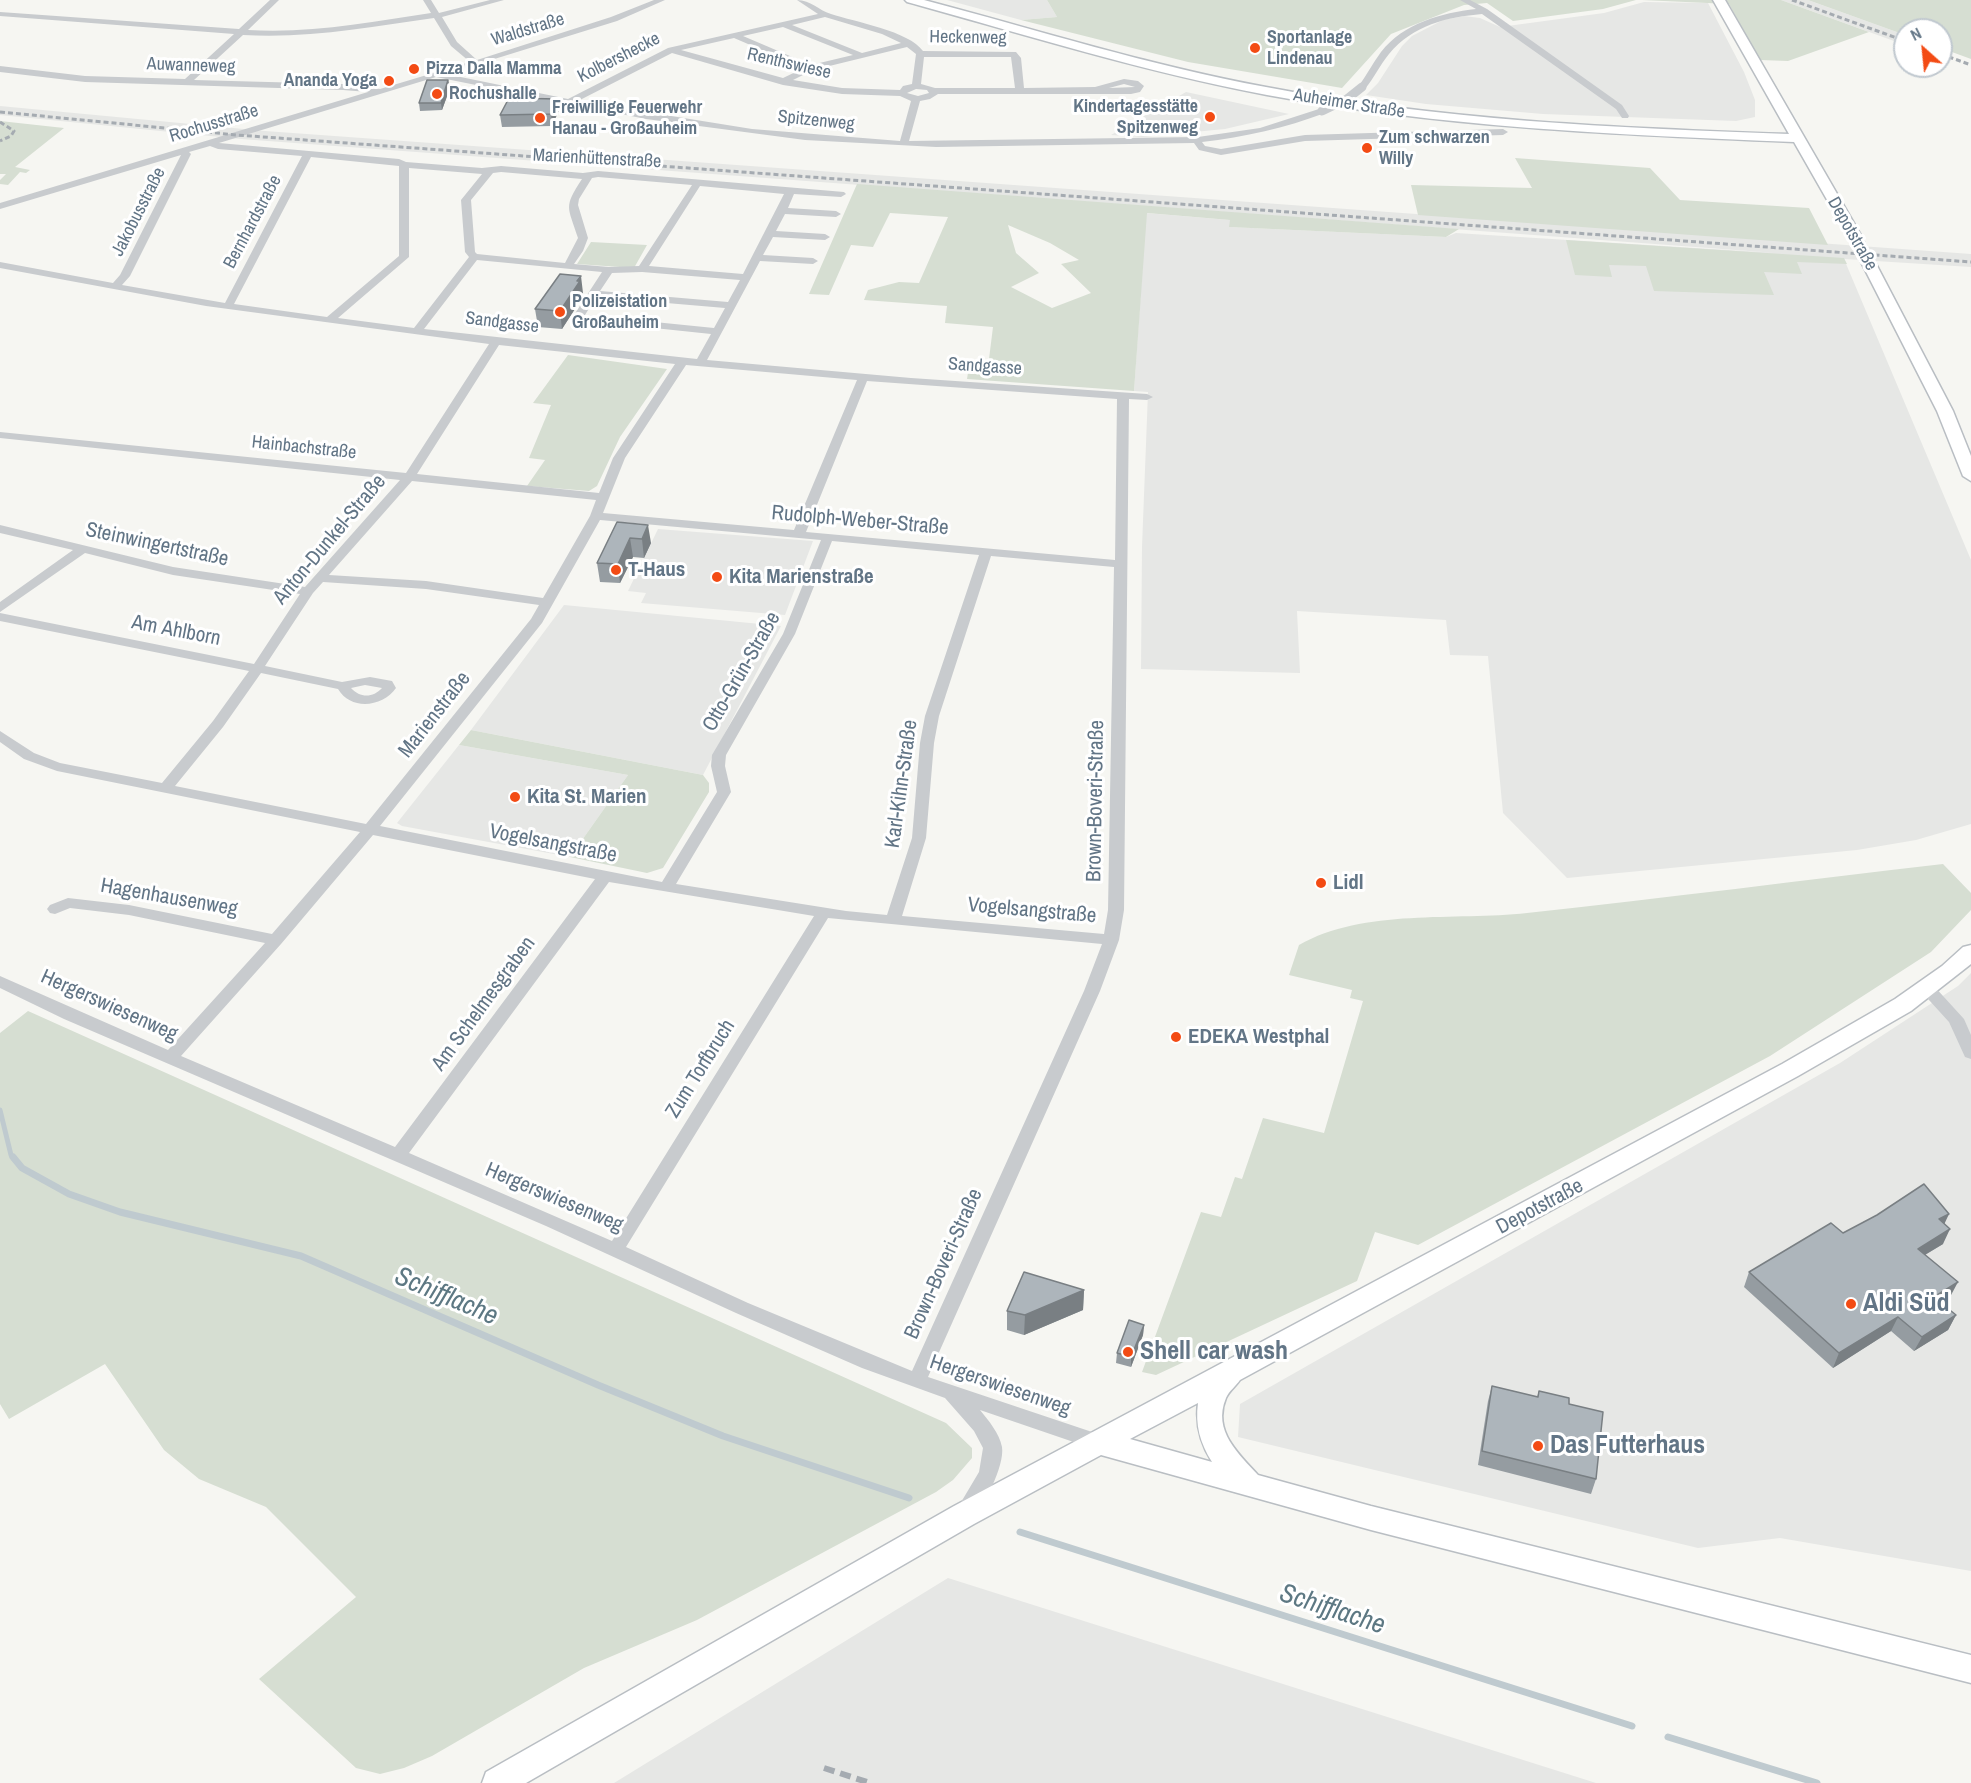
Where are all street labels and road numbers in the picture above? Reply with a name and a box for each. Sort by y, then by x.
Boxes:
street label: Waldstraße [489,9,567,51]
street label: Heckenweg [929,27,1007,49]
street label: Kolbershecke [574,28,664,88]
street label: Renthswiese [745,44,833,84]
street label: Auwanneweg [146,54,236,78]
street label: Auheimer Straße [1292,85,1406,123]
street label: Rochusstraße [167,100,261,148]
street label: Spitzenweg [777,106,855,136]
street label: Marienhüttenstraße [532,145,662,173]
street label: Jakobusstraße [107,164,171,260]
street label: Bernhardstraße [219,172,287,272]
street label: Depotstraße [1822,193,1882,275]
street label: Sandgasse [464,308,540,338]
street label: Sandgasse [947,354,1023,380]
street label: Hainbachstraße [251,432,357,464]
street label: Anton-Dunkel-Straße [268,470,392,610]
street label: Rudolph-Weber-Straße [770,501,950,541]
street label: Steinwingertstraße [83,518,231,572]
street label: Otto-Grün-Straße [698,608,786,736]
street label: Am Ahlborn [129,610,223,652]
street label: Marienstraße [394,667,476,763]
street label: Karl-Kihn-Straße [881,718,923,850]
street label: Brown-Boveri-Straße [1082,720,1110,882]
street label: Vogelsangstraße [487,819,619,869]
street label: Hagenhausenweg [98,874,240,922]
street label: Vogelsangstraße [967,893,1097,929]
street label: Am Schelmesgraben [427,932,541,1076]
street label: Hergerswiesenweg [37,965,181,1047]
street label: Zum Torfbruch [661,1015,741,1123]
street label: Hergerswiesenweg [481,1158,627,1238]
street label: Depotstraße [1492,1174,1588,1240]
street label: Brown-Boveri-Straße [900,1185,988,1343]
street label: Hergerswiesenweg [926,1350,1074,1422]

